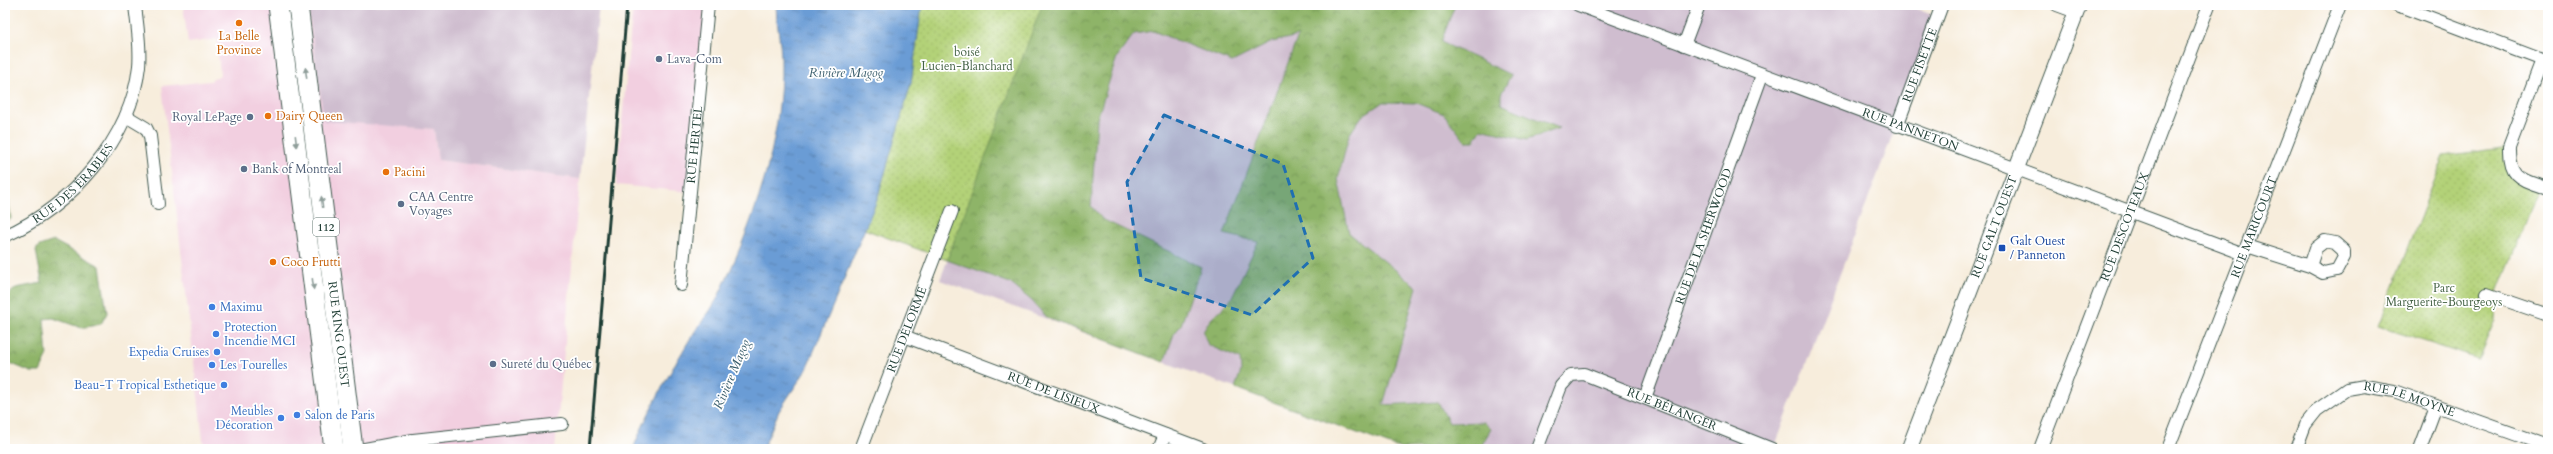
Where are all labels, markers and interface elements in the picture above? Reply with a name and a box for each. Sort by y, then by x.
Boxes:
marker: La Belle Province [234,18,244,28]
street label: RUE FISETTE [1899,26,1941,104]
place label: La Belle Province [216,28,262,58]
park label: boisé Lucien-Blanchard [921,44,1013,74]
place label: Lava-Com [667,51,723,67]
marker: Lava-Com [654,54,664,64]
water label: Rivière Magog [809,64,883,82]
one-way arrow [303,67,309,79]
street label: RUE HERTEL [683,104,706,184]
street label: RUE PANNETON [1860,104,1962,155]
place label: Dairy Queen [276,108,343,124]
place label: Royal LePage [172,109,242,125]
marker: Dairy Queen [263,111,273,121]
marker: Royal LePage [245,112,255,122]
one-way arrow [292,135,299,147]
street label: RUE DES ÉRABLES [29,140,117,227]
place label: Bank of Montreal [252,161,342,177]
marker: Bank of Montreal [239,164,249,174]
place label: Pacini [394,164,426,180]
street label: RUE DE LA SHERWOOD [1672,166,1736,307]
marker: Pacini [381,167,391,177]
street label: RUE DESCOTEAUX [2097,169,2153,283]
street label: RUE GALT OUEST [1967,173,2021,280]
street label: RUE MARICOURT [2227,174,2281,280]
place label: CAA Centre Voyages [409,189,474,219]
one-way arrow [319,196,325,208]
marker: CAA Centre Voyages [396,199,406,209]
road number: 112 [313,218,339,236]
place label: Galt Ouest / Panneton [2010,233,2066,263]
marker: Galt Ouest / Panneton [1997,243,2007,253]
place label: Coco Frutti [281,254,341,270]
marker: Coco Frutti [268,257,278,267]
one-way arrow [310,278,316,290]
street label: RUE KING OUEST [324,280,353,389]
park label: Parc Marguerite-Bourgeoys [2386,280,2502,310]
street label: RUE DELORME [883,284,930,375]
place label: Maximu [220,299,263,315]
marker: Maximu [207,302,217,312]
place label: Protection Incendie MCI [224,319,296,349]
marker: Protection Incendie MCI [211,329,221,339]
water label: Rivière Magog [709,336,755,412]
place label: Expedia Cruises [129,344,209,360]
marker: Expedia Cruises [212,347,222,357]
place label: Sureté du Québec [501,356,592,372]
place label: Les Tourelles [220,357,287,373]
marker: Sureté du Québec [488,359,498,369]
marker: Les Tourelles [207,360,217,370]
street label: RUE DE LISIEUX [1005,368,1103,417]
place label: Beau-T Tropical Esthetique [74,377,216,393]
street label: RUE LE MOYNE [2362,378,2457,420]
marker: Beau-T Tropical Esthetique [219,380,229,390]
street label: RUE BÉLANGER [1625,384,1720,434]
place label: Meubles Décoration [216,403,273,433]
place label: Salon de Paris [305,407,375,423]
marker: Salon de Paris [292,410,302,420]
marker: Meubles Décoration [276,413,286,423]

